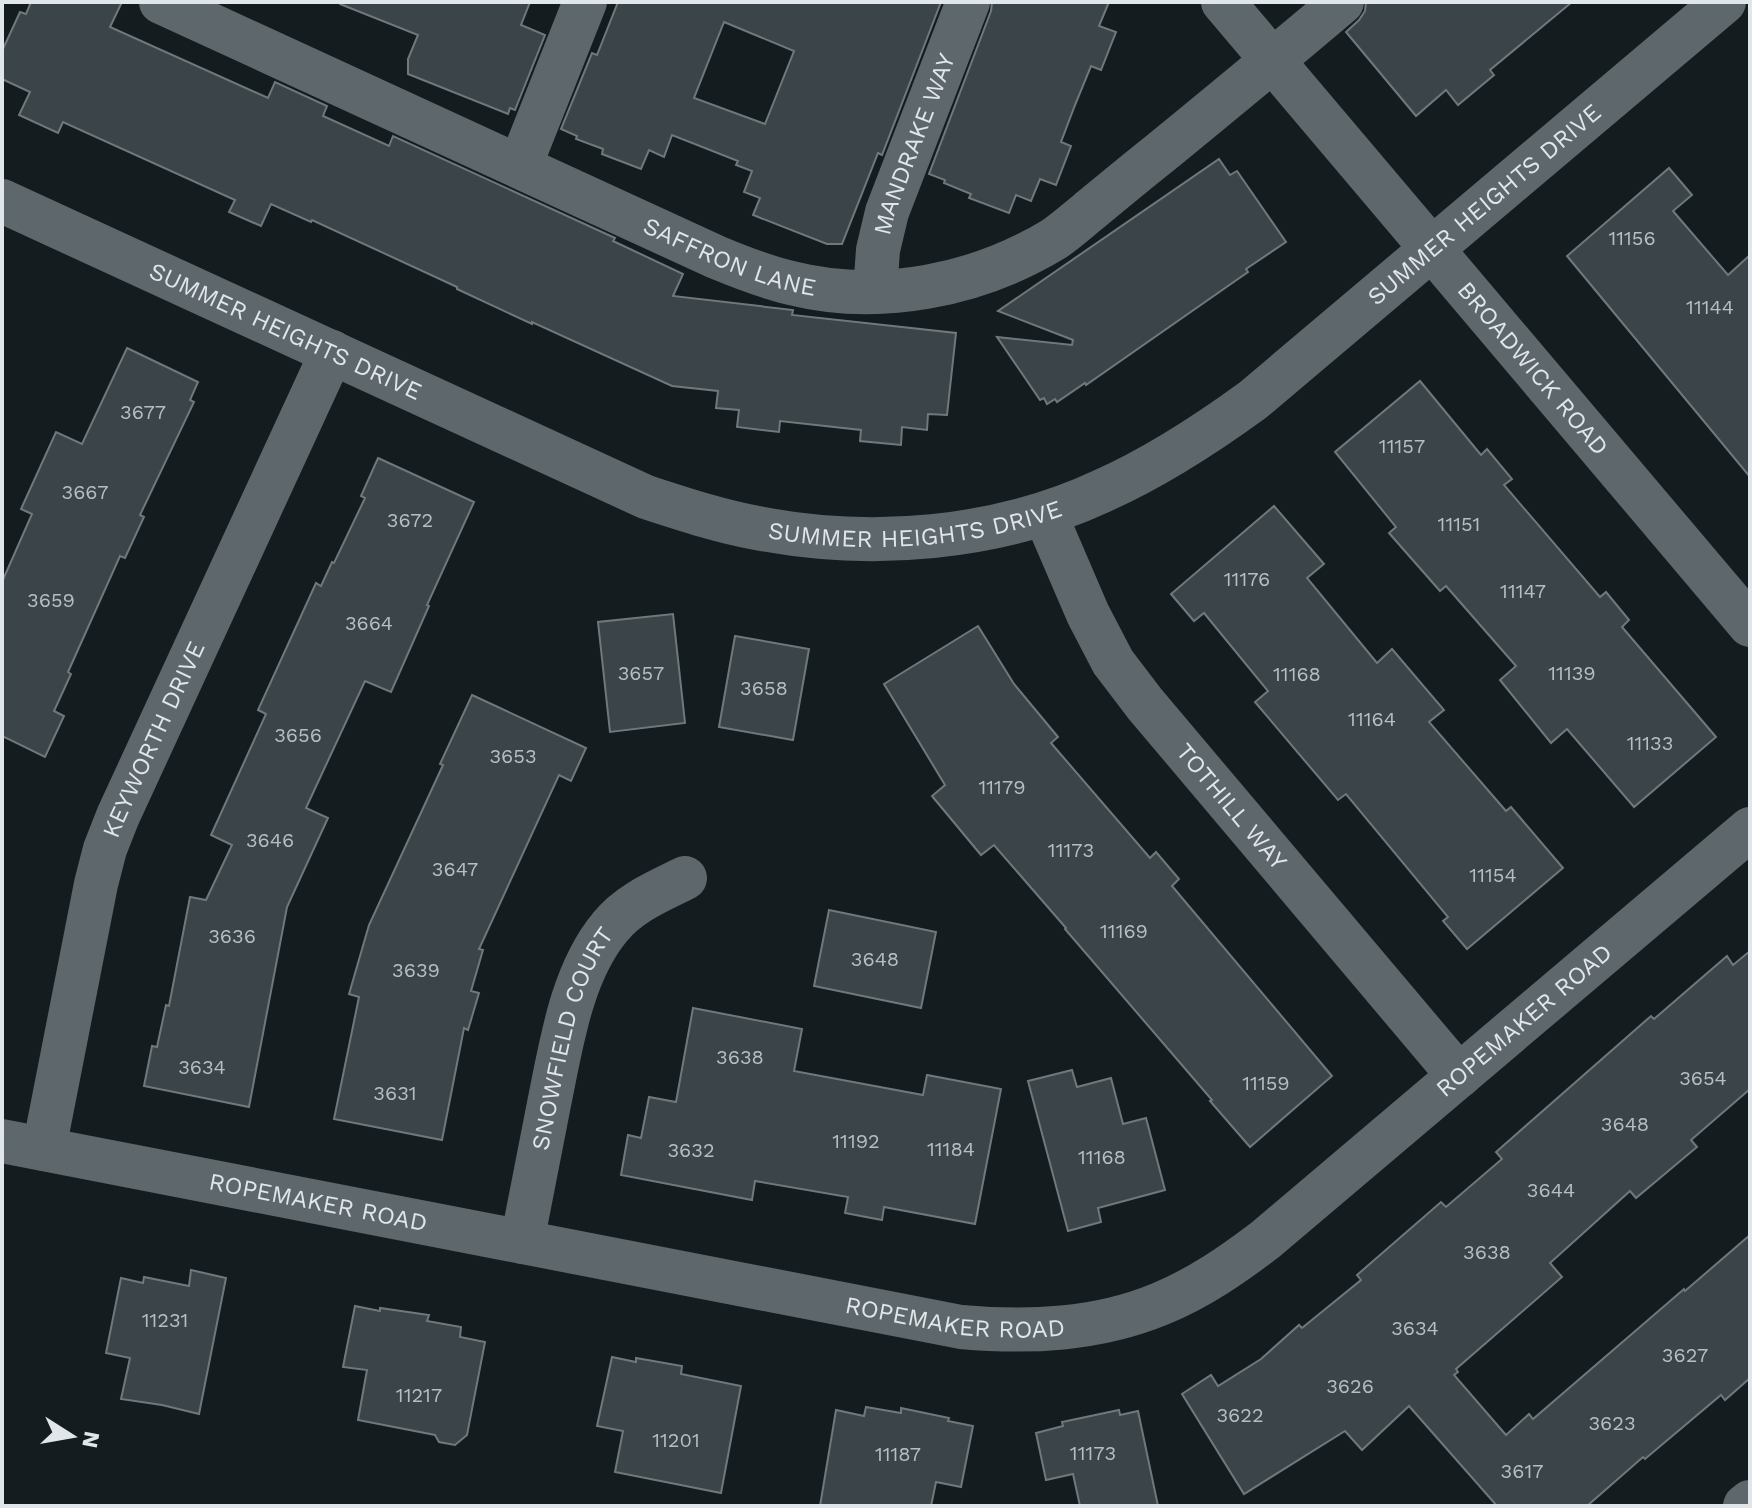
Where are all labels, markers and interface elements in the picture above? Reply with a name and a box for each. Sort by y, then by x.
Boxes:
street label: MANDRAKE WAY [868,49,961,238]
street label: SUMMER HEIGHTS DRIVE [1362,98,1607,311]
street label: SAFFRON LANE [639,212,818,302]
house number: 11156 [1608,226,1656,250]
street label: SUMMER HEIGHTS DRIVE [145,257,426,406]
street label: BROADWICK ROAD [1452,276,1614,461]
house number: 11144 [1686,295,1734,319]
house number: 3677 [120,400,166,424]
house number: 11157 [1379,434,1425,458]
house number: 3667 [62,480,109,504]
street label: SUMMER HEIGHTS DRIVE [766,495,1066,553]
house number: 3672 [387,508,433,532]
house number: 11151 [1438,512,1480,536]
house number: 11176 [1224,567,1270,591]
house number: 11147 [1500,579,1546,603]
house number: 3659 [27,588,75,612]
house number: 3664 [345,611,393,635]
street label: KEYWORTH DRIVE [97,637,211,842]
house number: 3657 [618,661,664,685]
house number: 11139 [1548,661,1596,685]
house number: 11168 [1273,662,1321,686]
house number: 3658 [740,676,788,700]
house number: 11164 [1348,707,1396,731]
house number: 3656 [274,723,322,747]
house number: 11133 [1627,731,1673,755]
street label: TOTHILL WAY [1170,738,1293,876]
house number: 3653 [489,744,537,768]
house number: 11179 [979,775,1025,799]
house number: 3646 [246,828,294,852]
house number: 11173 [1048,838,1094,862]
house number: 3647 [432,857,478,881]
house number: 11154 [1469,863,1517,887]
house number: 11169 [1100,919,1148,943]
street label: SNOWFIELD COURT [526,922,619,1153]
house number: 3636 [208,924,256,948]
street label: ROPEMAKER ROAD [1430,938,1618,1103]
house number: 3648 [851,947,899,971]
house number: 3639 [392,958,440,982]
house number: 3638 [716,1045,764,1069]
house number: 3634 [178,1055,226,1079]
house number: 3654 [1679,1066,1727,1090]
house number: 11159 [1242,1071,1290,1095]
house number: 3631 [373,1081,417,1105]
house number: 3648 [1601,1112,1649,1136]
house number: 11192 [832,1129,880,1153]
house number: 11184 [927,1137,975,1161]
house number: 3632 [667,1138,715,1162]
house number: 11168 [1078,1145,1126,1169]
street label: ROPEMAKER ROAD [207,1167,430,1237]
house number: 3644 [1527,1178,1575,1202]
house number: 3638 [1463,1240,1511,1264]
street label: ROPEMAKER ROAD [843,1291,1066,1344]
house number: 11231 [142,1308,188,1332]
house number: 3634 [1391,1316,1439,1340]
house number: 3627 [1662,1343,1708,1367]
house number: 3626 [1326,1374,1374,1398]
house number: 11217 [396,1383,442,1407]
north arrow [32,1396,112,1476]
house number: 3622 [1216,1403,1264,1427]
house number: 3623 [1588,1411,1636,1435]
house number: 11201 [652,1428,700,1452]
text: N [77,1429,105,1450]
house number: 11173 [1070,1441,1116,1465]
house number: 11187 [875,1442,921,1466]
house number: 3617 [1501,1459,1543,1483]

